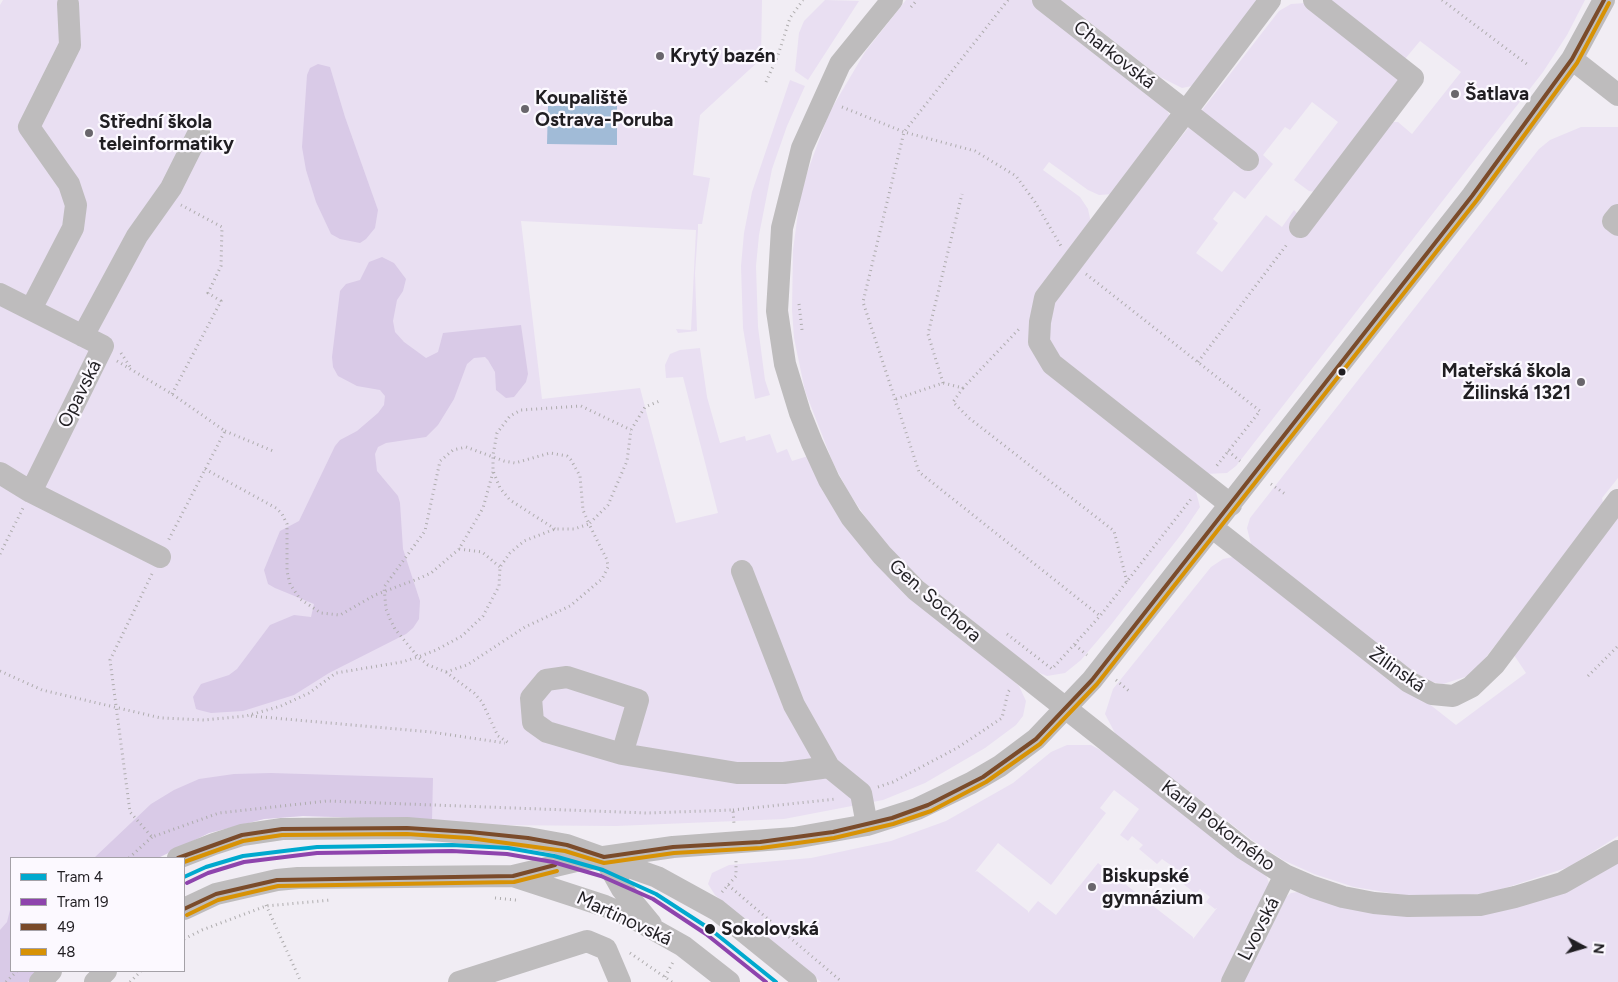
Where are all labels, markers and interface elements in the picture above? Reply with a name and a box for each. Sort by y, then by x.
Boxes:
street label: Charkovská [1069,16,1159,94]
place label: Krytý bazén [670,45,776,67]
marker: Krytý bazén [654,50,666,62]
place label: Šatlava [1465,83,1529,105]
place label: Koupaliště Ostrava-Poruba [535,87,673,131]
marker: Šatlava [1449,88,1461,100]
marker: Koupaliště Ostrava-Poruba [519,103,531,115]
place label: Střední škola teleinformatiky [99,111,234,155]
marker: Střední škola teleinformatiky [83,127,95,139]
street label: Opavská [53,356,107,432]
place label: Mateřská škola Žilinská 1321 [1442,360,1571,404]
unlabelled marker [1337,367,1347,377]
marker: Mateřská škola Žilinská 1321 [1575,376,1587,388]
street label: Gen. Sochora [884,555,986,647]
street label: Žilinská [1365,643,1429,697]
street label: Karla Pokorného [1156,776,1280,876]
legend [10,857,185,972]
place label: Biskupské gymnázium [1102,865,1203,909]
text: Tram 4 [57,868,103,886]
marker: Biskupské gymnázium [1086,881,1098,893]
street label: Martinovská [573,887,675,951]
text: Tram 19 [57,893,108,911]
street label: Lvovská [1233,894,1285,964]
text: 49 [57,918,75,936]
place label: Sokolovská [721,918,819,940]
marker: Sokolovská [703,922,717,936]
north arrow [1558,922,1608,972]
text: N [1589,942,1607,955]
text: 48 [57,943,76,961]

